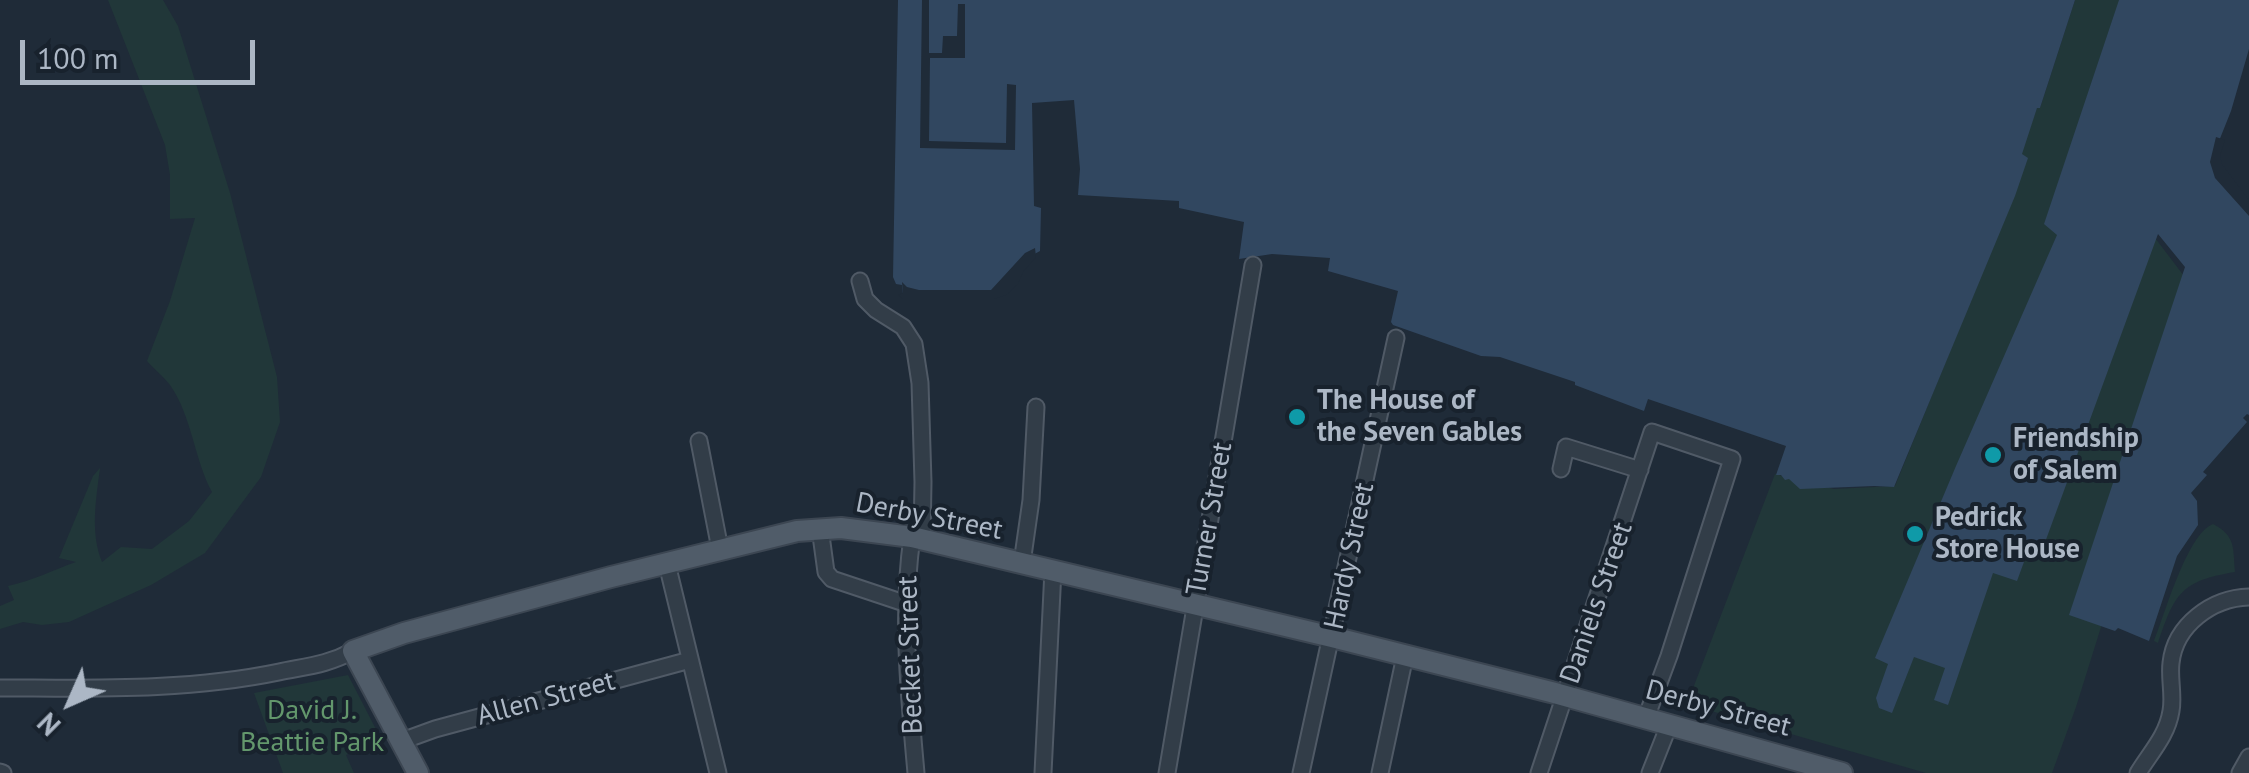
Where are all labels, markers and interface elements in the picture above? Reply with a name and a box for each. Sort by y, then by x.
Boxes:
scale bar [25,20,260,82]
text: 100 m [37,38,118,77]
place label: The House of the Seven Gables [1317,384,1522,450]
marker: The House of the Seven Gables [1286,406,1308,428]
place label: Friendship of Salem [2013,422,2139,488]
street label: Turner Street [1180,440,1240,598]
marker: Friendship of Salem [1982,444,2004,466]
street label: Hardy Street [1318,479,1382,633]
street label: Derby Street [853,486,1005,548]
place label: Pedrick Store House [1935,501,2080,567]
street label: Daniels Street [1554,518,1640,688]
marker: Pedrick Store House [1904,523,1926,545]
street label: Becket Street [891,575,931,735]
north arrow [20,653,120,753]
street label: Allen Street [473,664,619,734]
street label: Derby Street [1642,674,1794,744]
park label: David J. Beattie Park [240,694,384,760]
text: N [29,705,68,744]

